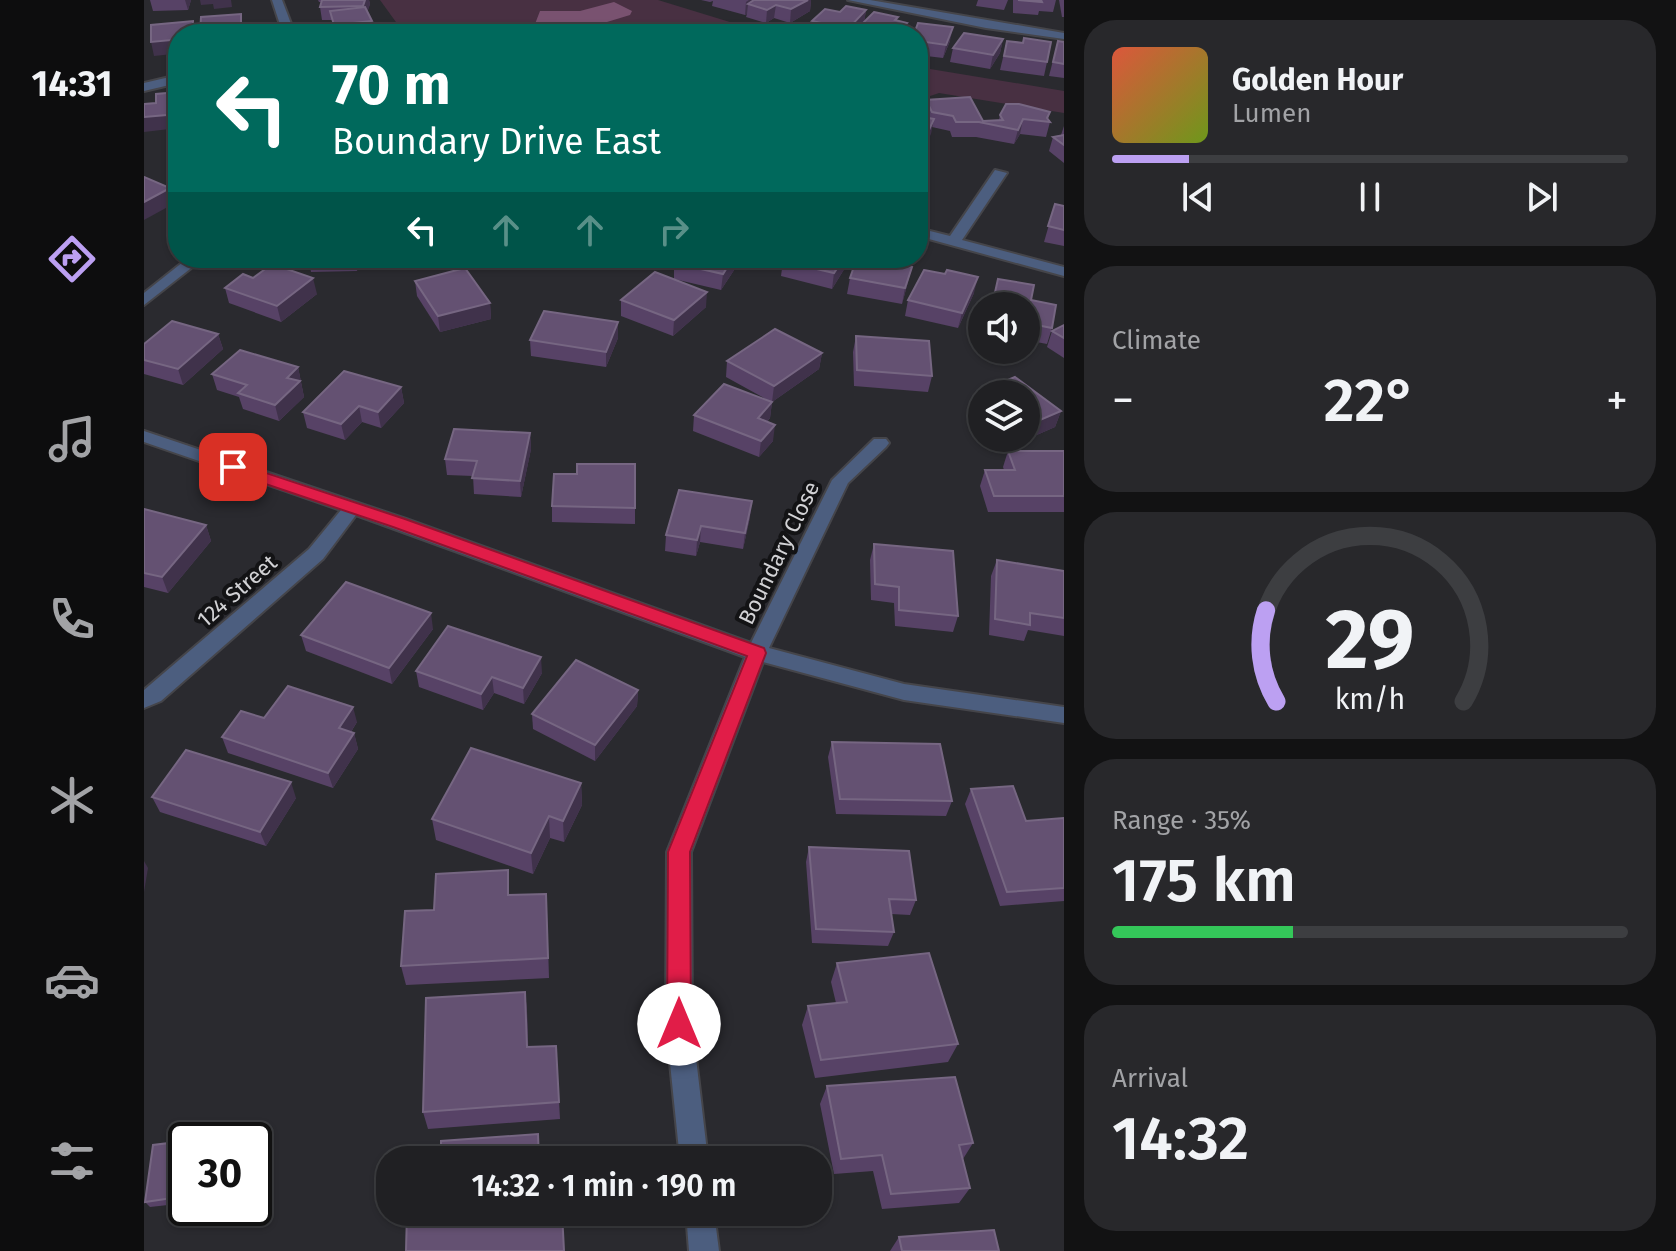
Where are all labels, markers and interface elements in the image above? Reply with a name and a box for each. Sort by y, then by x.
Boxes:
text: 70 m [332,52,451,119]
icon: left [200,56,304,160]
text: 14:31 [32,62,112,106]
text: Golden Hour [1232,62,1403,98]
text: Lumen [1232,98,1311,129]
text: Boundary Drive East [332,120,661,164]
icon: previous [1176,175,1220,219]
icon: pause [1348,175,1392,219]
icon: next [1520,175,1564,219]
icon: left [400,208,444,252]
icon: ahead [484,208,528,252]
icon: ahead [568,208,612,252]
icon: right [652,208,696,252]
icon: directions [44,231,100,287]
map controls [968,292,1040,452]
button: sound [968,292,1040,364]
text: Climate [1112,325,1201,356]
text: 22° [1324,365,1416,437]
text: − [1112,374,1134,427]
text: + [1606,374,1628,427]
button: layers [968,380,1040,452]
icon: music [44,411,100,467]
pin [199,433,267,501]
icon: arrive [211,445,255,489]
street label: Boundary Close [733,477,825,629]
street label: 124 Street [192,549,283,633]
text: 29 [1326,589,1414,689]
icon: phone [44,591,100,647]
text: km/h [1335,682,1405,717]
icon: climate [44,772,100,828]
text: Range · 35% [1112,805,1251,836]
text: 175 km [1112,845,1296,917]
icon: car [44,952,100,1008]
position arrow [637,982,721,1066]
text: Arrival [1112,1063,1188,1094]
text: 14:32 [1112,1103,1249,1175]
speed limit sign: 30 [168,1122,272,1226]
icon: filters [44,1133,100,1189]
text: 14:32 · 1 min · 190 m [472,1168,736,1204]

